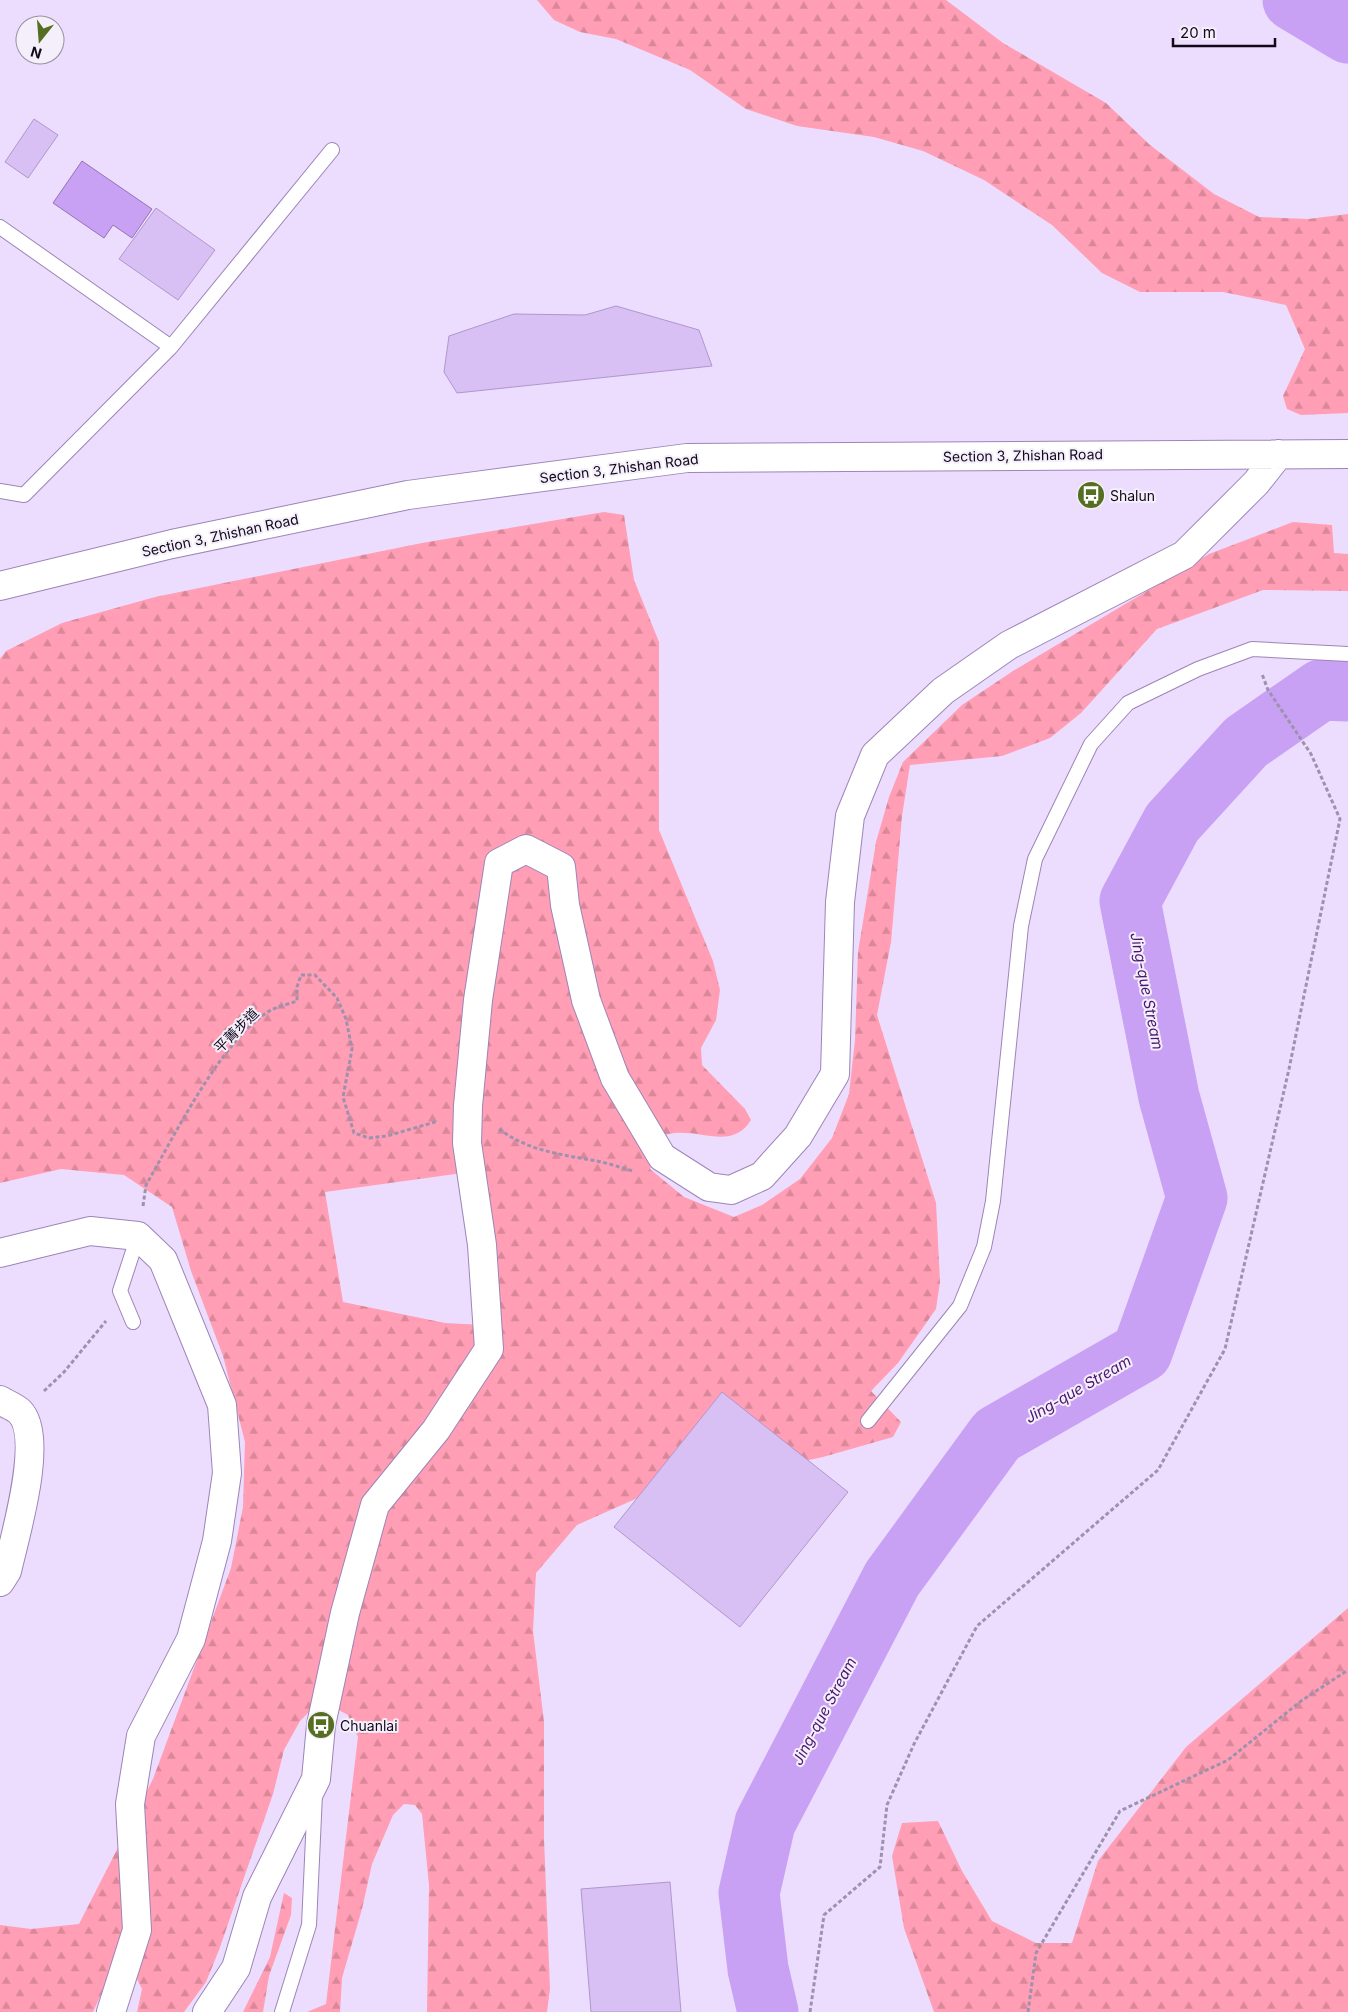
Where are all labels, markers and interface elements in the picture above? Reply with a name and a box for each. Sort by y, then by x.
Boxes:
north arrow [15,15,65,65]
scale bar [1173,15,1276,47]
text: 20 m [1180,23,1216,42]
text: N [28,43,44,63]
street label: Section 3, Zhishan Road [943,445,1103,465]
street label: Section 3, Zhishan Road [539,450,699,486]
bus stop icon: Shalun [1076,480,1106,510]
place label: Shalun [1110,487,1155,504]
street label: Section 3, Zhishan Road [140,510,300,560]
water label: Jing-que Stream [1126,931,1168,1051]
street label: 平菁步道 [210,1004,262,1056]
water label: Jing-que Stream [1022,1351,1134,1427]
water label: Jing-que Stream [788,1654,860,1768]
bus stop icon: Chuanlai [306,1710,336,1740]
place label: Chuanlai [340,1717,398,1734]

